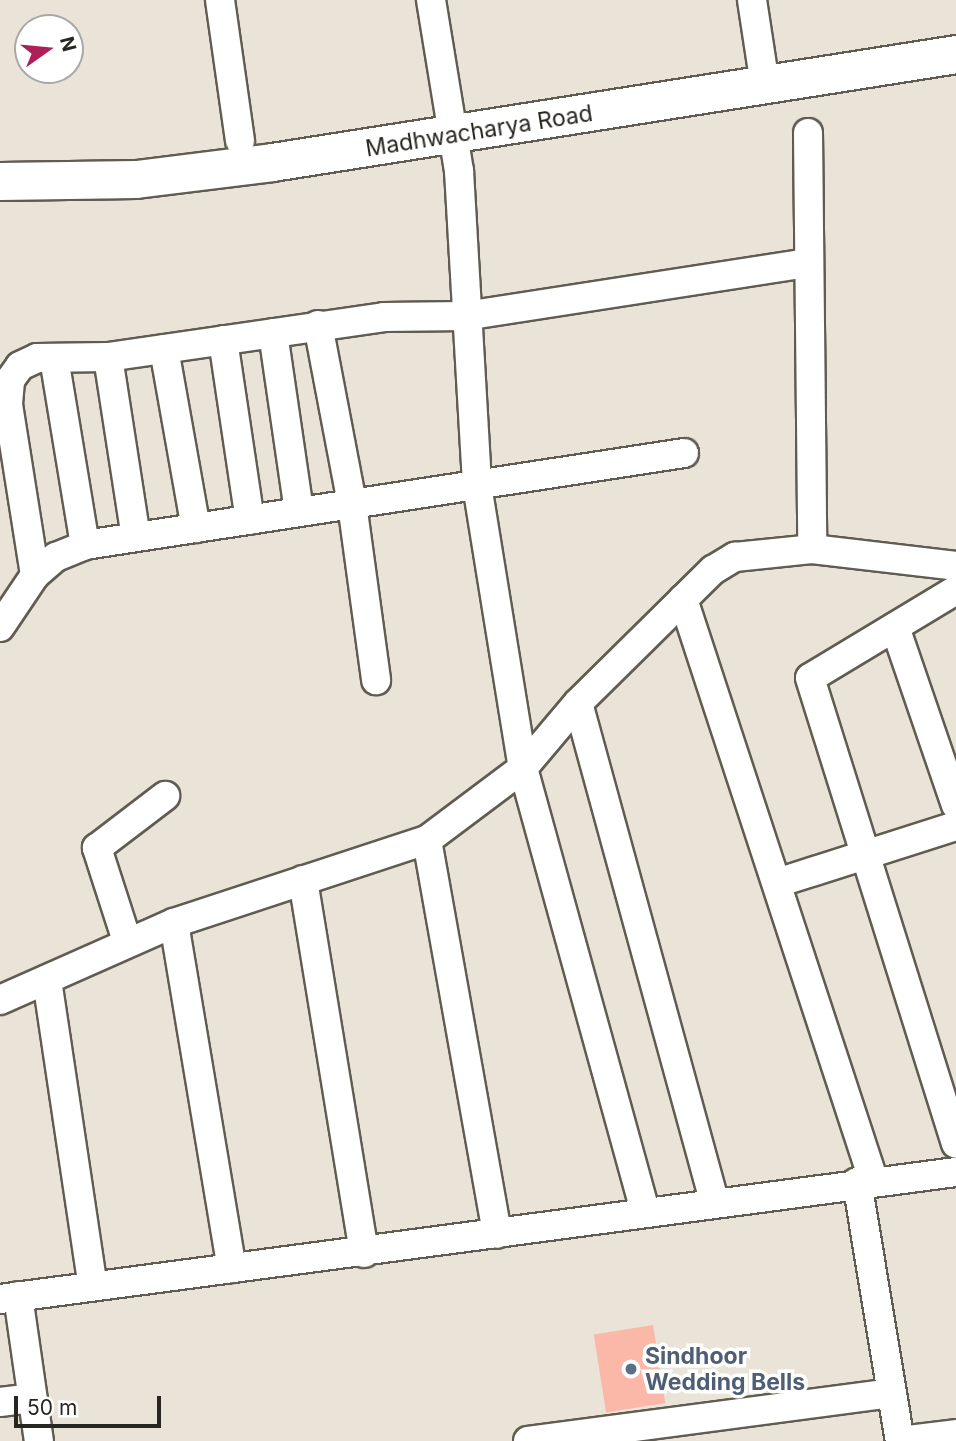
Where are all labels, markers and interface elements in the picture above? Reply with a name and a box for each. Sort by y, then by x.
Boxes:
north arrow [14,14,84,84]
text: N [55,34,81,54]
street label: Madhwacharya Road [364,99,594,163]
place label: Sindhoor Wedding Bells [645,1342,805,1396]
marker: Sindhoor Wedding Bells [623,1361,639,1377]
scale bar [18,1382,164,1426]
text: 50 m [27,1395,77,1420]

